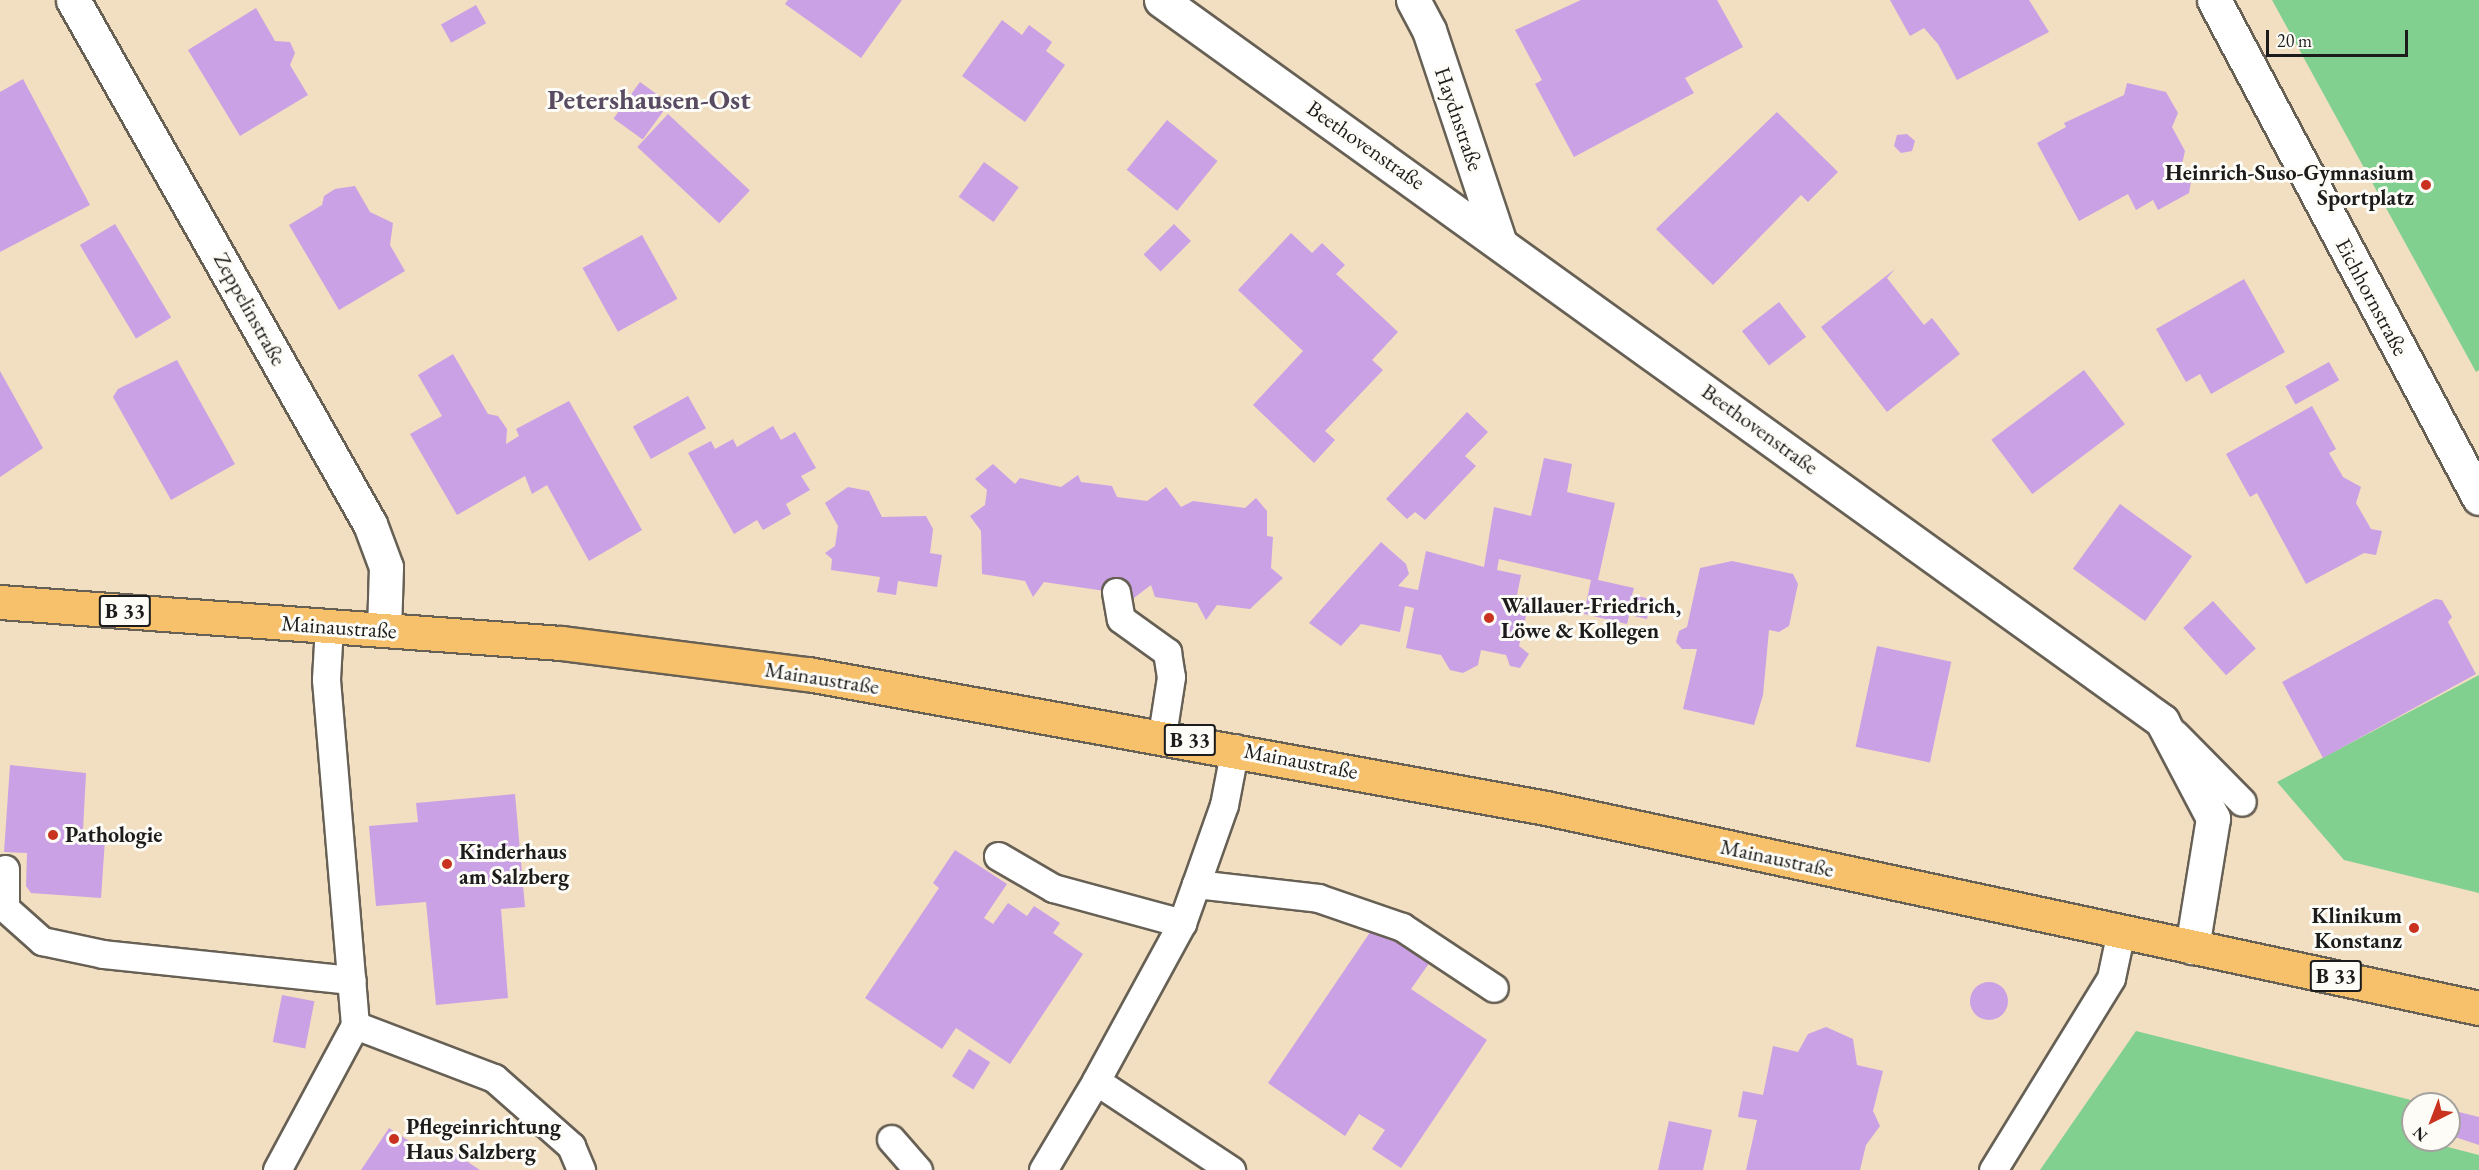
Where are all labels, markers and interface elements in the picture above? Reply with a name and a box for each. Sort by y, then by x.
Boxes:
scale bar [2269,18,2412,56]
text: 20 m [2277,29,2312,52]
street label: Haydnstraße [1429,64,1489,174]
district label: Petershausen-Ost [547,82,751,116]
street label: Beethovenstraße [1302,95,1430,195]
place label: Heinrich-Suso-Gymnasium Sportplatz [2165,159,2414,210]
marker: Heinrich-Suso-Gymnasium Sportplatz [2419,178,2433,192]
street label: Eichhornstraße [2330,234,2414,360]
street label: Zeppelinstraße [208,248,292,370]
street label: Beethovenstraße [1697,378,1823,480]
place label: Wallauer-Friedrich, Löwe & Kollegen [1501,592,1681,644]
road number: B 33 [98,593,152,629]
street label: Mainaustraße [281,610,397,644]
marker: Wallauer-Friedrich, Löwe & Kollegen [1482,611,1496,625]
street label: Mainaustraße [763,656,881,700]
road number: B 33 [1163,722,1217,758]
street label: Mainaustraße [1242,737,1360,785]
place label: Pathologie [65,822,162,848]
marker: Pathologie [46,828,60,842]
street label: Mainaustraße [1718,833,1836,883]
place label: Kinderhaus am Salzberg [459,838,569,890]
marker: Kinderhaus am Salzberg [440,857,454,871]
place label: Klinikum Konstanz [2312,902,2402,954]
marker: Klinikum Konstanz [2407,921,2421,935]
road number: B 33 [2309,958,2363,994]
north arrow [2401,1092,2461,1152]
place label: Pflegeinrichtung Haus Salzberg [406,1113,561,1164]
text: N [2408,1122,2432,1146]
marker: Pflegeinrichtung Haus Salzberg [387,1132,401,1146]

